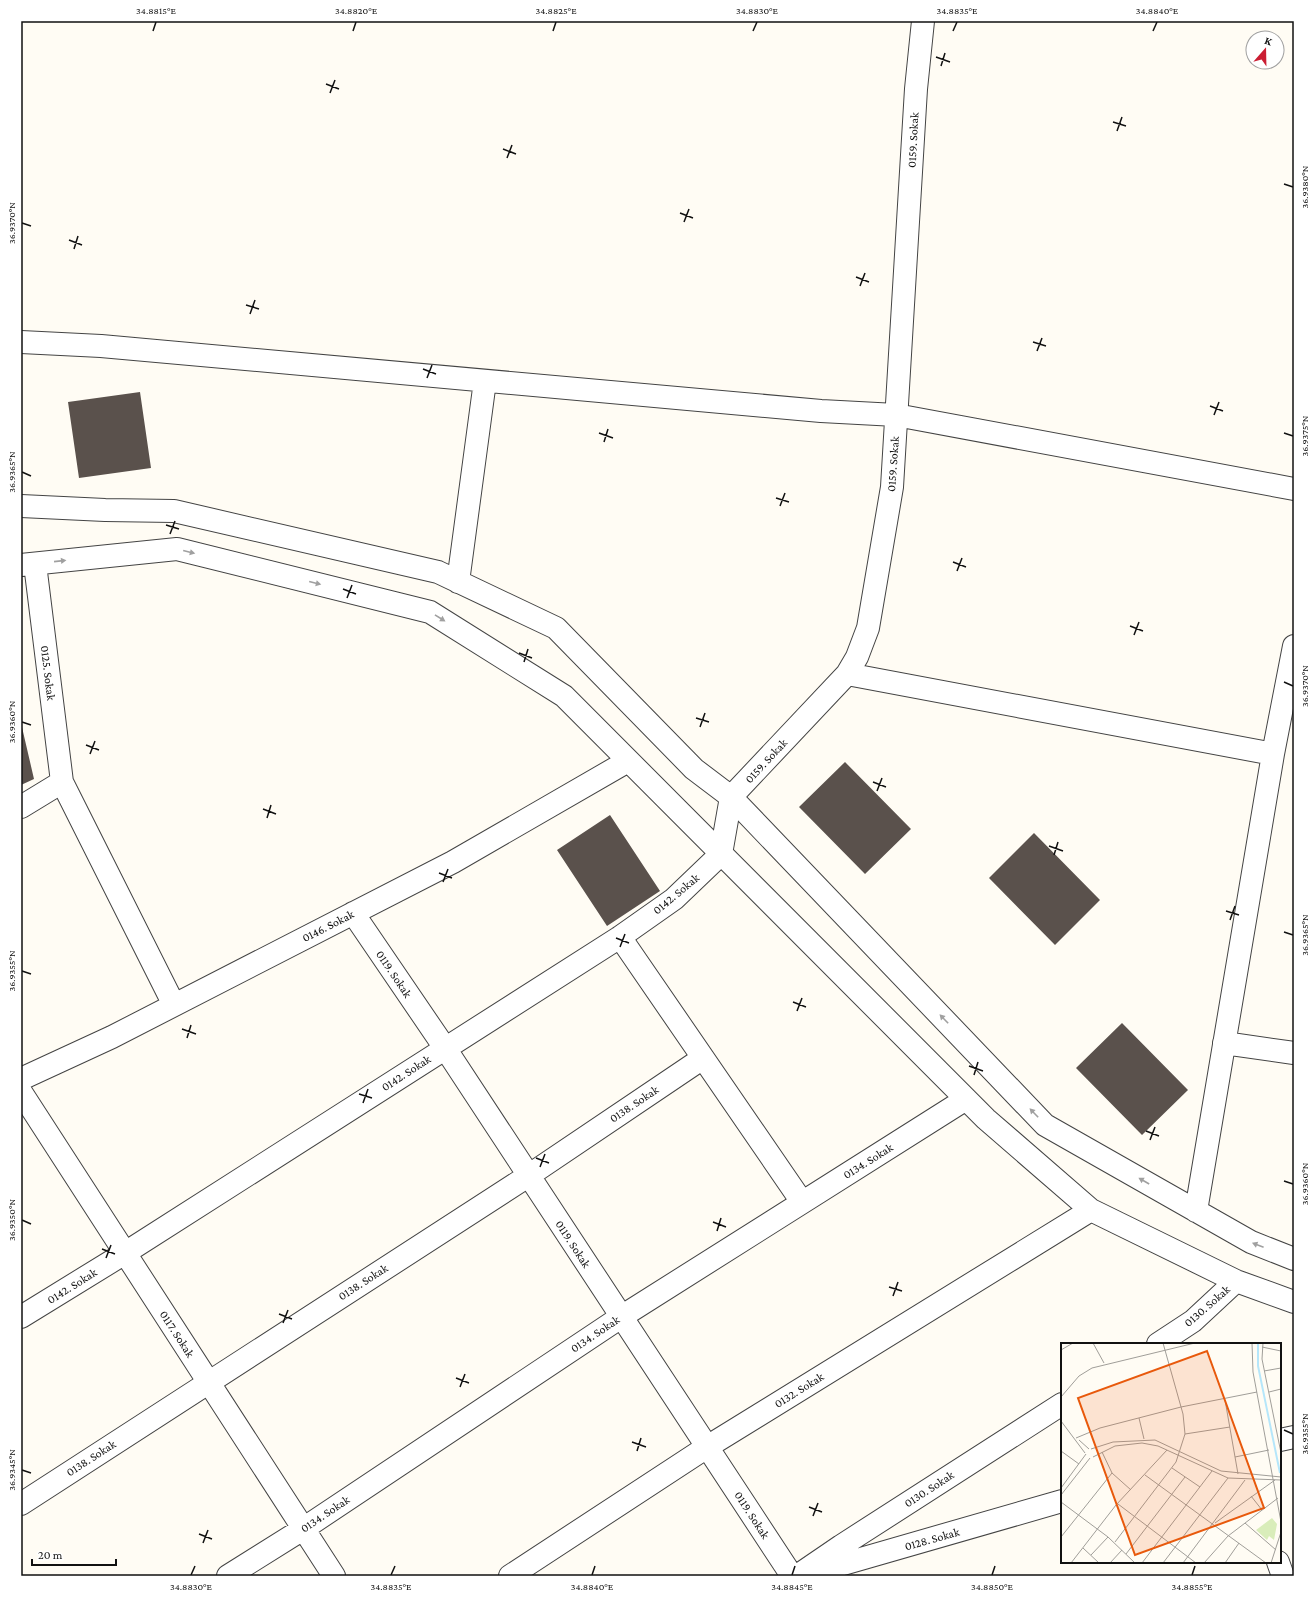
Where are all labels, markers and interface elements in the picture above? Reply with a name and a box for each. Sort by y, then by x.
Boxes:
text: 34.8815°E [136,5,176,16]
text: 34.8820°E [335,5,378,16]
text: 34.8825°E [535,5,577,16]
text: 34.8830°E [736,5,779,16]
text: 34.8835°E [937,5,978,16]
text: 34.8840°E [1136,5,1179,16]
north arrow [1245,30,1285,70]
text: K [1263,34,1275,48]
street label: 0159. Sokak [905,112,921,168]
text: 36.9380°N [1299,165,1310,208]
text: 36.9370°N [6,202,17,244]
text: 36.9375°N [1299,415,1310,456]
street label: 0159. Sokak [884,436,902,492]
text: 36.9365°N [6,451,17,493]
one-way arrow [183,549,195,555]
one-way arrow [54,558,66,565]
one-way arrow [309,581,321,587]
one-way arrow [435,614,445,622]
street label: 0125. Sokak [38,645,58,702]
text: 36.9370°N [1299,665,1310,707]
text: 36.9360°N [6,700,17,743]
street label: 0159. Sokak [742,736,790,786]
street label: 0142. Sokak [650,870,702,917]
street label: 0146. Sokak [300,907,357,945]
text: 36.9365°N [1299,914,1310,956]
street label: 0119. Sokak [373,948,415,1001]
text: 36.9355°N [6,950,17,992]
one-way arrow [939,1014,949,1024]
street label: 0142. Sokak [379,1052,434,1094]
street label: 0138. Sokak [607,1082,661,1126]
one-way arrow [1029,1108,1039,1118]
street label: 0134. Sokak [840,1140,896,1182]
text: 36.9360°N [1299,1162,1310,1205]
one-way arrow [1138,1178,1150,1185]
text: 36.9350°N [6,1199,17,1241]
street label: 0119. Sokak [552,1218,594,1271]
one-way arrow [1251,1241,1263,1247]
street label: 0138. Sokak [336,1261,391,1303]
street label: 0142. Sokak [45,1265,100,1307]
street label: 0130. Sokak [1181,1282,1233,1330]
street label: 0117. Sokak [157,1308,198,1360]
street label: 0134. Sokak [568,1312,622,1355]
inset map [1061,1343,1281,1563]
street label: 0132. Sokak [772,1369,827,1411]
text: 36.9355°N [1299,1413,1310,1455]
street label: 0138. Sokak [64,1437,119,1479]
text: 36.9345°N [6,1449,17,1491]
street label: 0130. Sokak [902,1468,957,1510]
street label: 0119. Sokak [731,1489,773,1542]
street label: 0134. Sokak [298,1492,352,1535]
street label: 0128. Sokak [903,1524,961,1553]
scale bar [32,1541,116,1567]
text: 20 m [38,1548,63,1562]
text: 34.8830°E [170,1581,213,1592]
text: 34.8835°E [371,1581,412,1592]
text: 34.8840°E [571,1581,614,1592]
text: 34.8845°E [771,1581,813,1592]
text: 34.8850°E [971,1581,1014,1592]
text: 34.8855°E [1172,1581,1213,1592]

